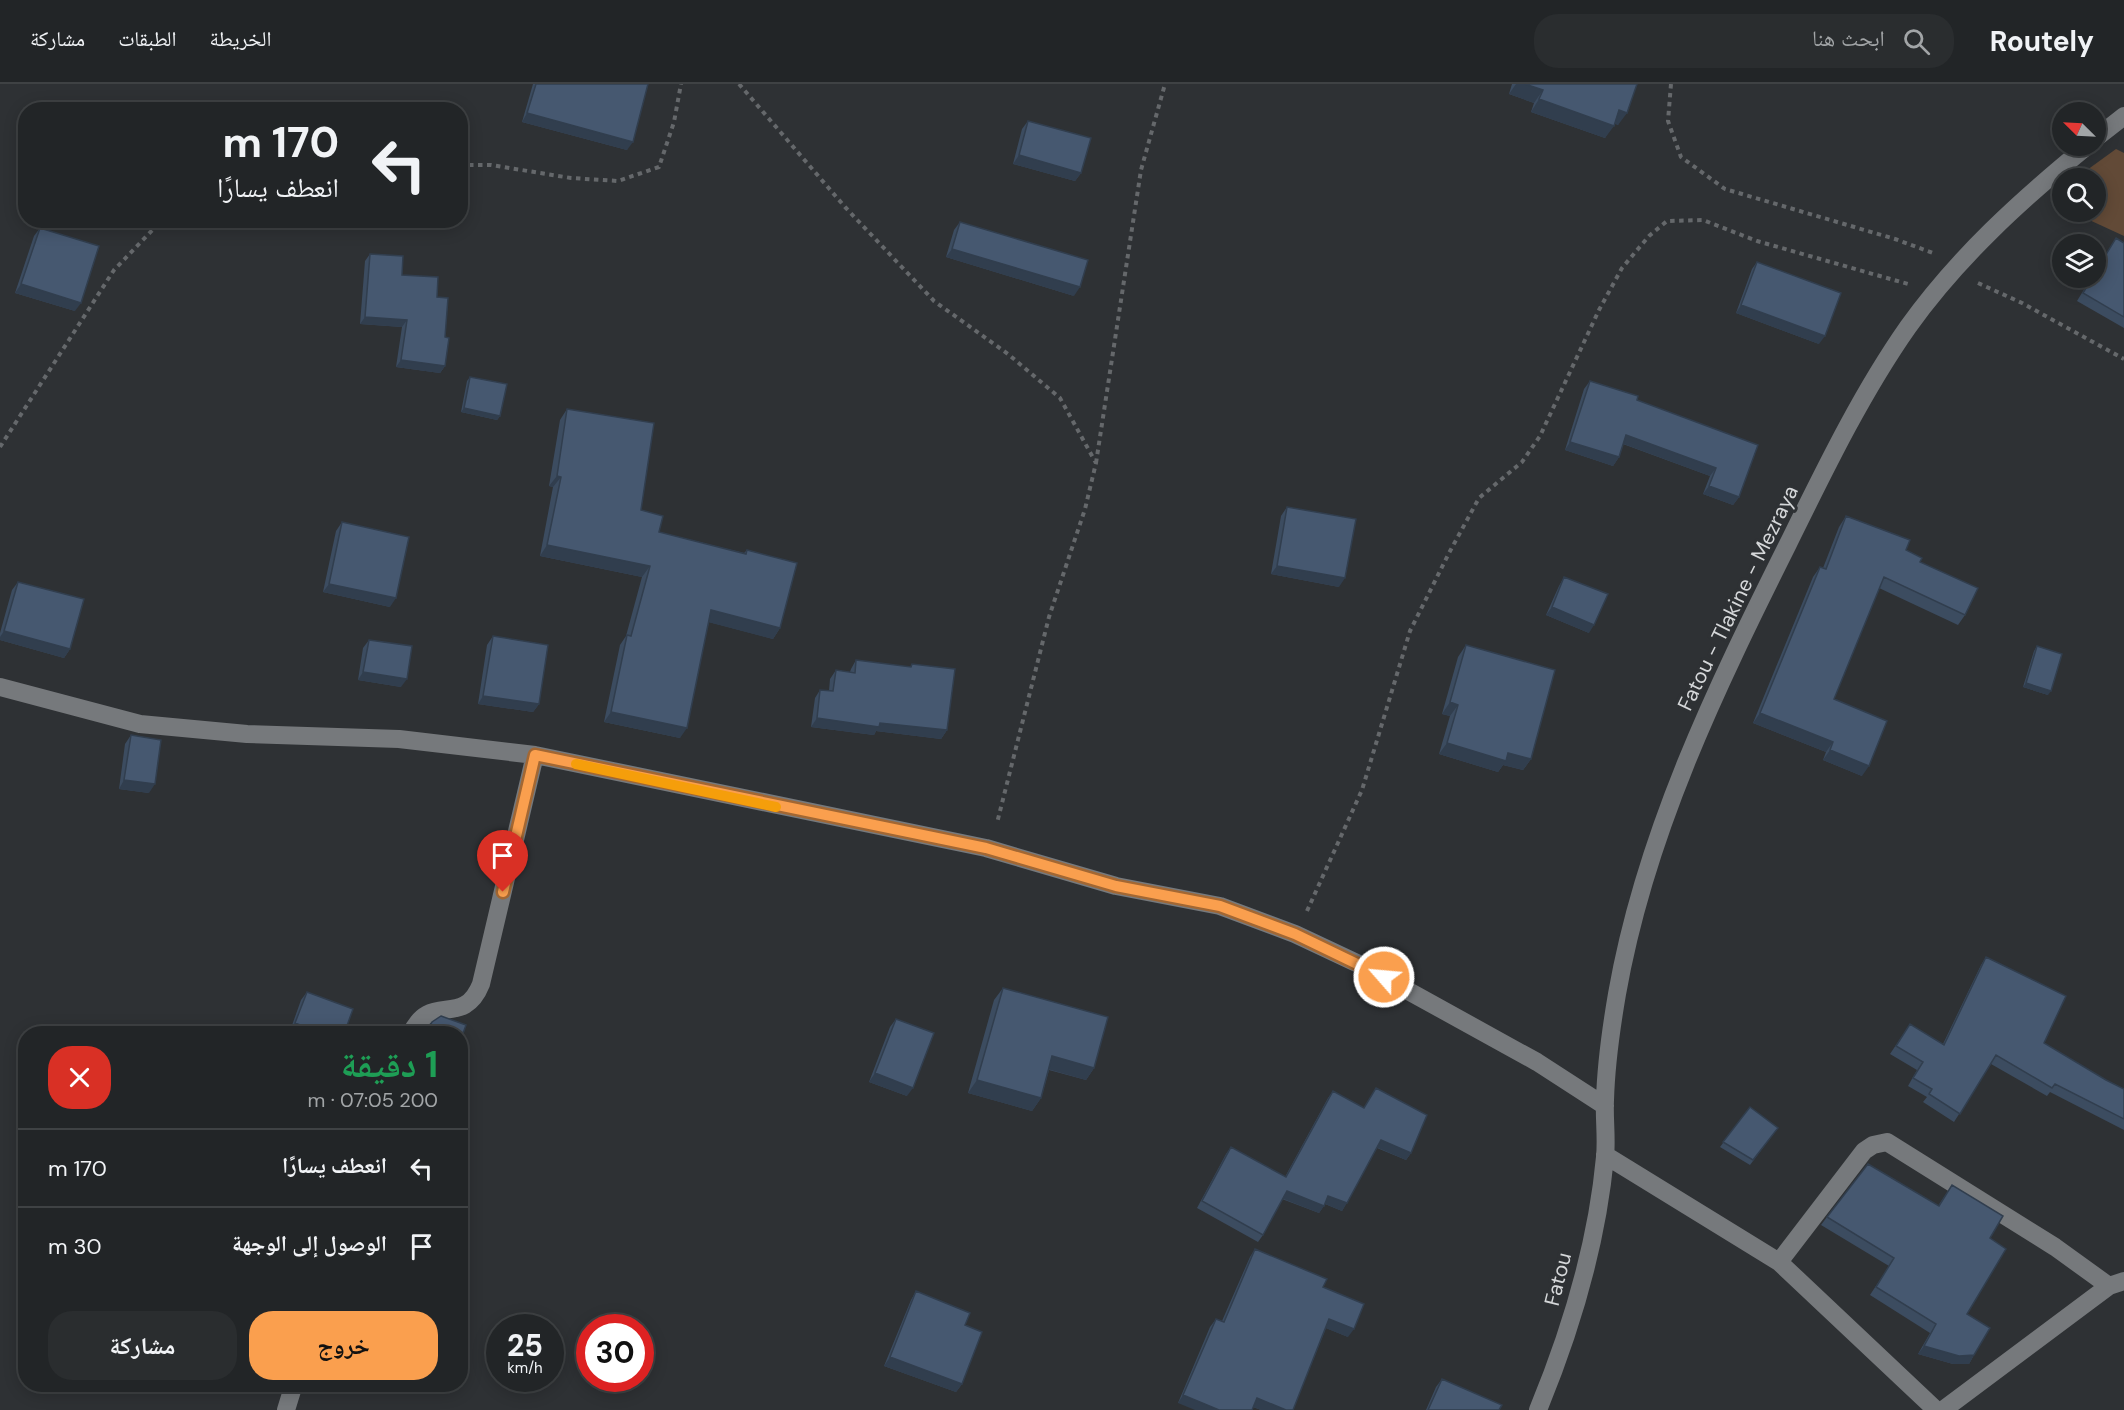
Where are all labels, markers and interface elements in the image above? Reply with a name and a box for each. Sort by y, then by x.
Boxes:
search box [1534,14,1954,68]
text: Routely [1990,23,2094,60]
text: ابحث هنا [1812,24,1885,53]
text: مشاركة [30,25,85,53]
text: الطبقات [118,25,177,53]
text: الخريطة [210,25,271,53]
icon: search [1900,25,1933,58]
north arrow [2052,102,2106,156]
map controls [2052,102,2106,288]
text: 170 m [222,115,339,170]
icon: left [360,126,438,204]
button: search [2052,168,2106,222]
text: انعطف يسارًا [217,170,339,205]
button: layers [2052,234,2106,288]
street label: Fatou - Tlakine - Mezraya [1671,481,1805,715]
pin [477,830,528,892]
icon: arrive [486,839,519,872]
position arrow [1352,945,1416,1009]
text: 1 دقيقة [341,1041,438,1088]
button: close [48,1046,111,1109]
text: 200 m · 07:05 [308,1087,438,1113]
text: انعطف يسارًا [282,1151,387,1180]
icon: left [405,1152,438,1185]
text: 170 m [48,1154,107,1183]
text: الوصول إلى الوجهة [232,1229,387,1258]
icon: arrive [405,1230,438,1263]
text: 30 m [48,1232,102,1261]
street label: Fatou [1538,1249,1578,1309]
button: مشاركة [48,1311,237,1380]
button: خروج [249,1311,438,1380]
speed limit sign: 30 [576,1314,654,1392]
text: 25 [507,1326,543,1365]
text: km/h [507,1358,543,1378]

